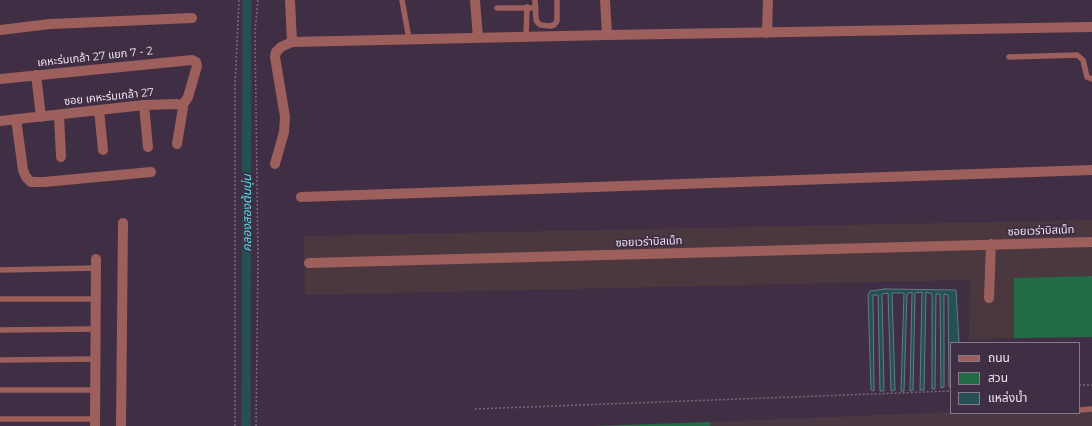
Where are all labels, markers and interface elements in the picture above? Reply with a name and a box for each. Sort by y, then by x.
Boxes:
street label: เคหะร่มเกล้า 27 แยก 7 - 2 [37,44,153,70]
street label: ซอย เคหะร่มเกล้า 27 [63,86,155,108]
water label: คลองสองต้นนุ่น [240,174,254,252]
street label: ซอยเวร่าบิสเน็ท [1007,223,1075,239]
street label: ซอยเวร่าบิสเน็ท [615,234,683,250]
legend [950,342,1080,414]
text: ถนน [988,350,1010,365]
text: สวน [988,370,1008,385]
text: แหล่งน้ำ [988,390,1027,405]

